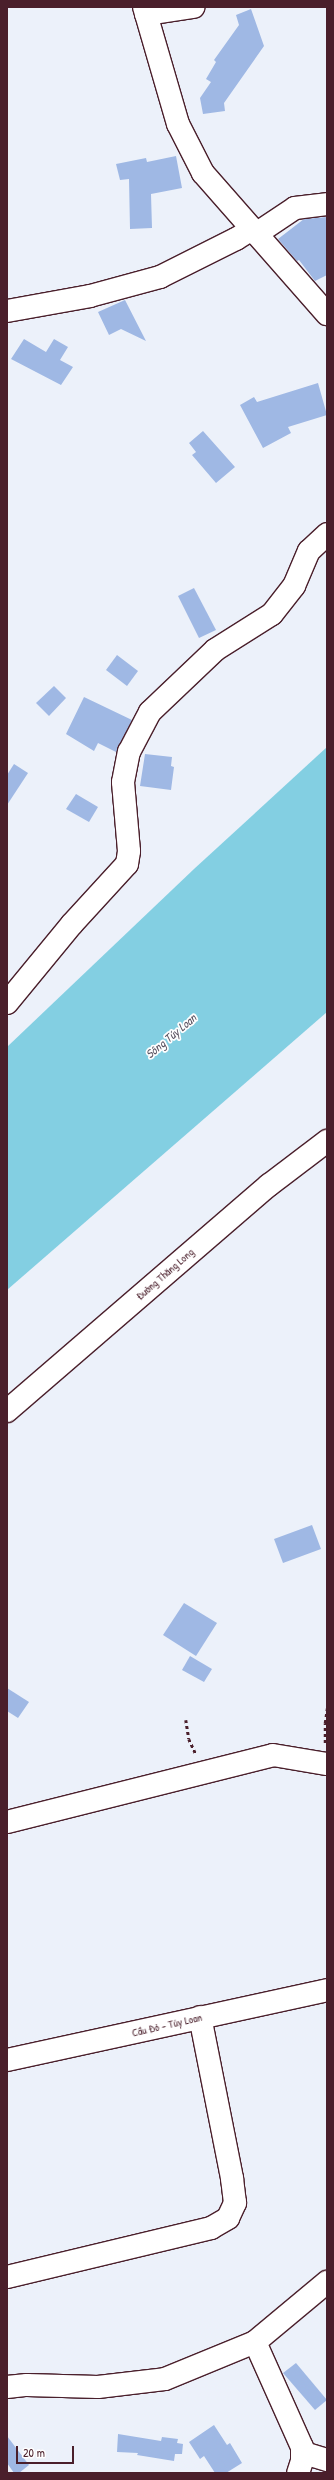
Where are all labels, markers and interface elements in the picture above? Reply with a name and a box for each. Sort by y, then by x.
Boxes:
water label: Sông Túy Loan [143,1011,199,1061]
street label: Đường Thăng Long [133,1245,197,1303]
street label: Cầu Đỏ - Túy Loan [131,2010,203,2040]
scale bar [18,2438,76,2464]
text: 20 m [23,2444,45,2461]

